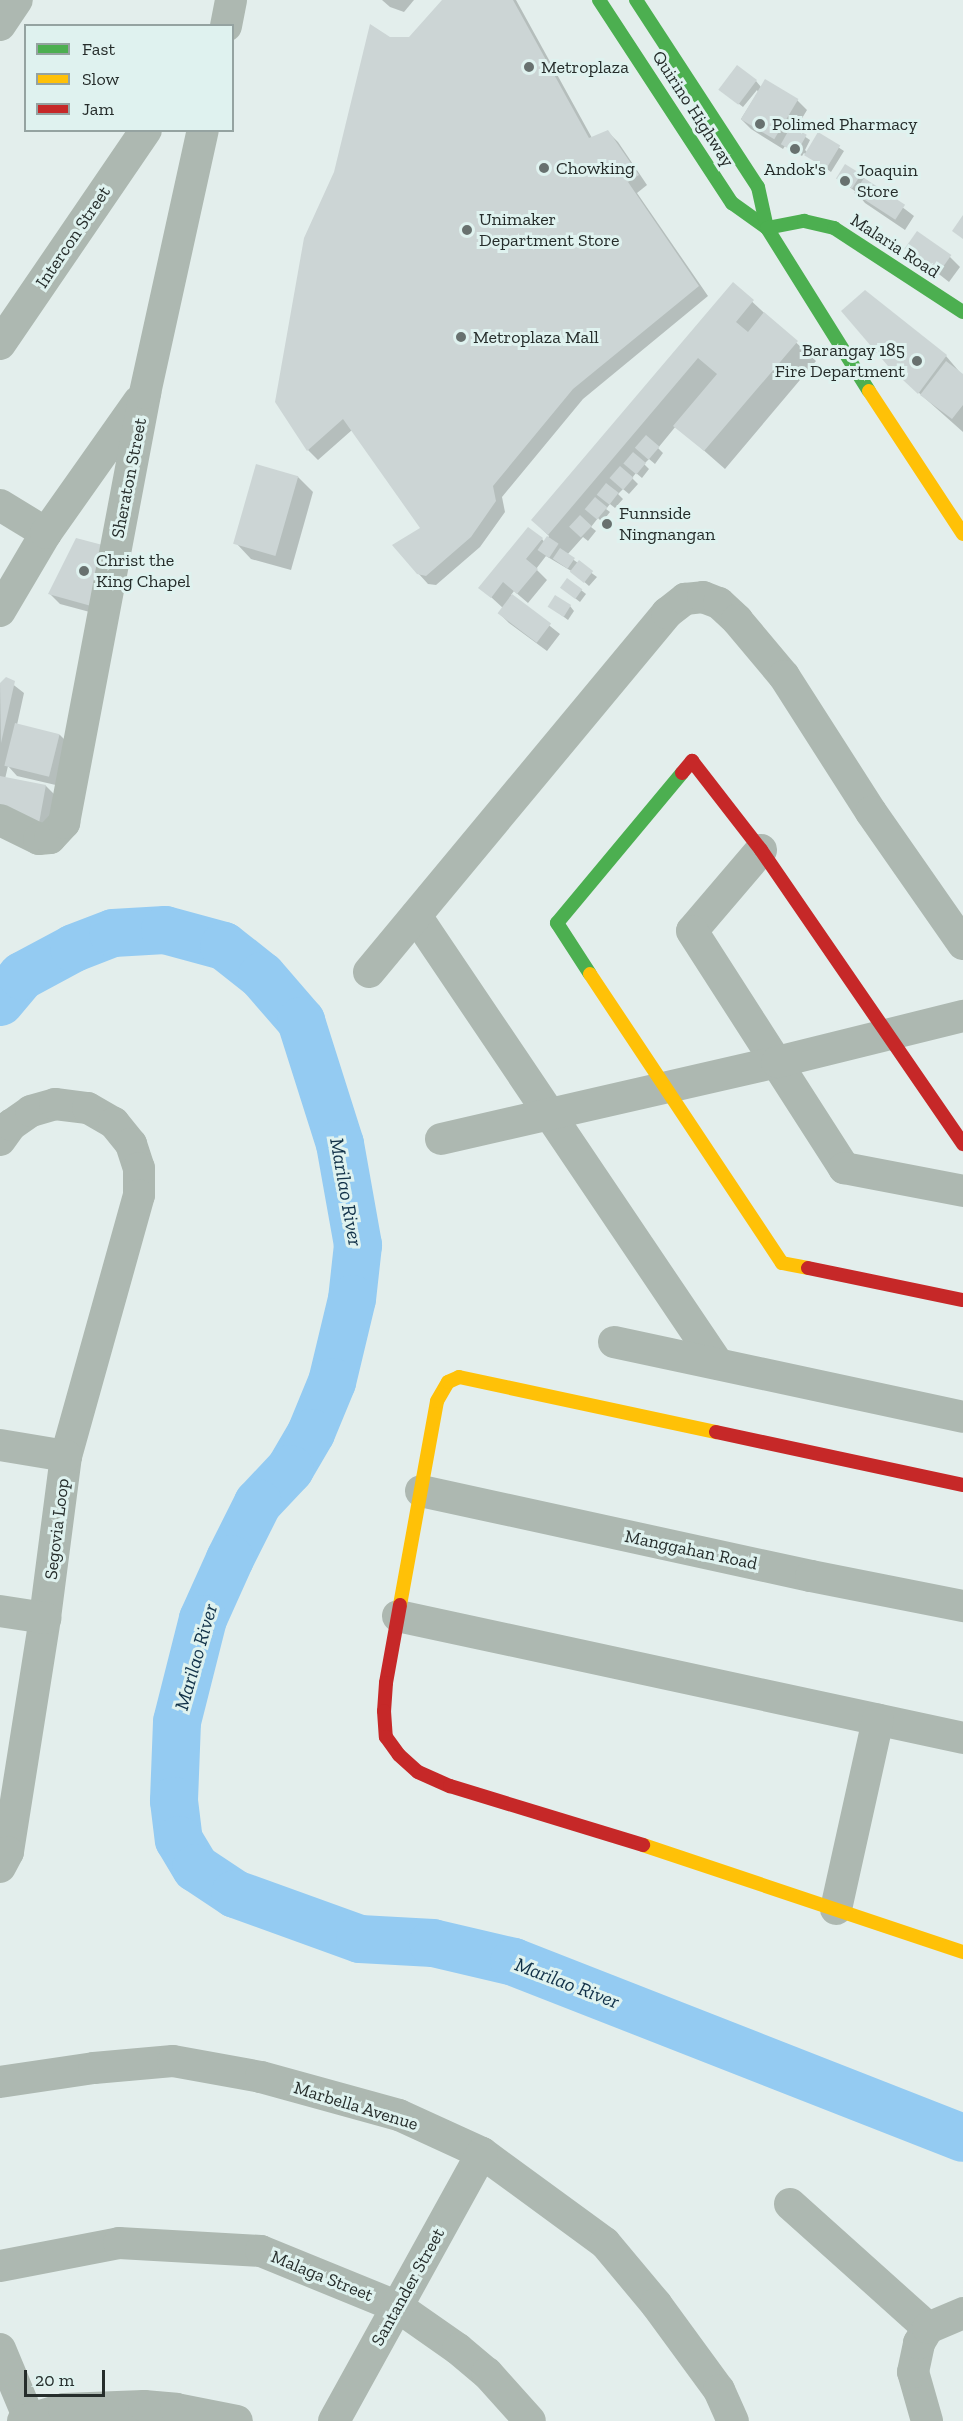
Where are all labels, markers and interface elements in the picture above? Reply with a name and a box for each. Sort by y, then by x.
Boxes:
legend [24,24,234,132]
text: Fast [82,38,115,60]
street label: Quirino Highway [647,47,739,171]
place label: Metroplaza [541,56,629,78]
marker: Metroplaza [522,60,536,74]
text: Slow [82,68,119,90]
text: Jam [82,98,114,120]
place label: Polimed Pharmacy [772,113,917,135]
marker: Polimed Pharmacy [753,117,767,131]
marker: Andok's [788,142,802,156]
place label: Chowking [556,157,635,179]
place label: Andok's [764,158,826,180]
place label: Joaquin Store [857,160,918,202]
marker: Chowking [537,161,551,175]
marker: Joaquin Store [838,174,852,188]
street label: Intercon Street [31,182,115,292]
place label: Unimaker Department Store [479,209,620,252]
street label: Malaria Road [846,209,944,283]
marker: Unimaker Department Store [460,223,474,237]
place label: Metroplaza Mall [473,326,599,348]
marker: Metroplaza Mall [454,330,468,344]
place label: Barangay 185 Fire Department [775,340,905,382]
marker: Barangay 185 Fire Department [910,354,924,368]
street label: Sheraton Street [107,416,151,540]
place label: Funnside Ningnangan [619,503,715,546]
marker: Funnside Ningnangan [600,517,614,531]
place label: Christ the King Chapel [96,550,190,592]
marker: Christ the King Chapel [77,564,91,578]
water label: Marilao River [325,1136,367,1248]
street label: Segovia Loop [40,1477,74,1581]
street label: Manggahan Road [623,1525,759,1575]
water label: Marilao River [169,1601,223,1713]
water label: Marilao River [512,1952,622,2014]
street label: Marbella Avenue [291,2077,421,2135]
street label: Santander Street [367,2224,449,2350]
street label: Malaga Street [268,2246,376,2306]
scale bar [27,2358,108,2396]
text: 20 m [35,2369,74,2391]

